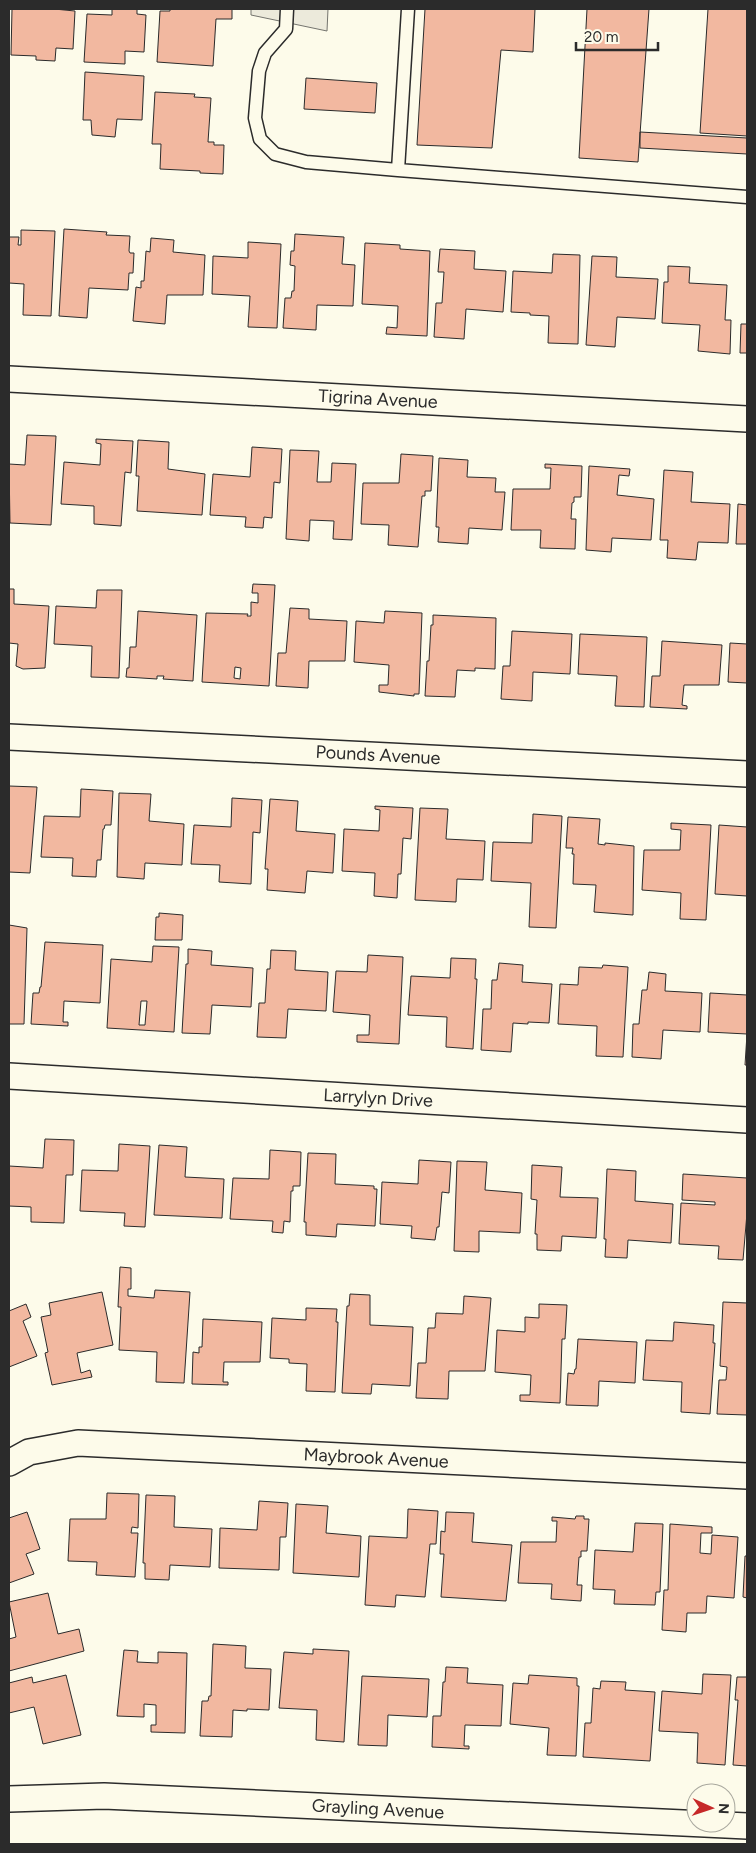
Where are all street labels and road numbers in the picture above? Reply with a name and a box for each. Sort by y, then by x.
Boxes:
street label: Tigrina Avenue [318,385,438,413]
street label: Pounds Avenue [315,741,441,769]
street label: Larrylyn Drive [323,1084,434,1112]
street label: Maybrook Avenue [303,1443,449,1473]
street label: Grayling Avenue [311,1795,445,1823]

